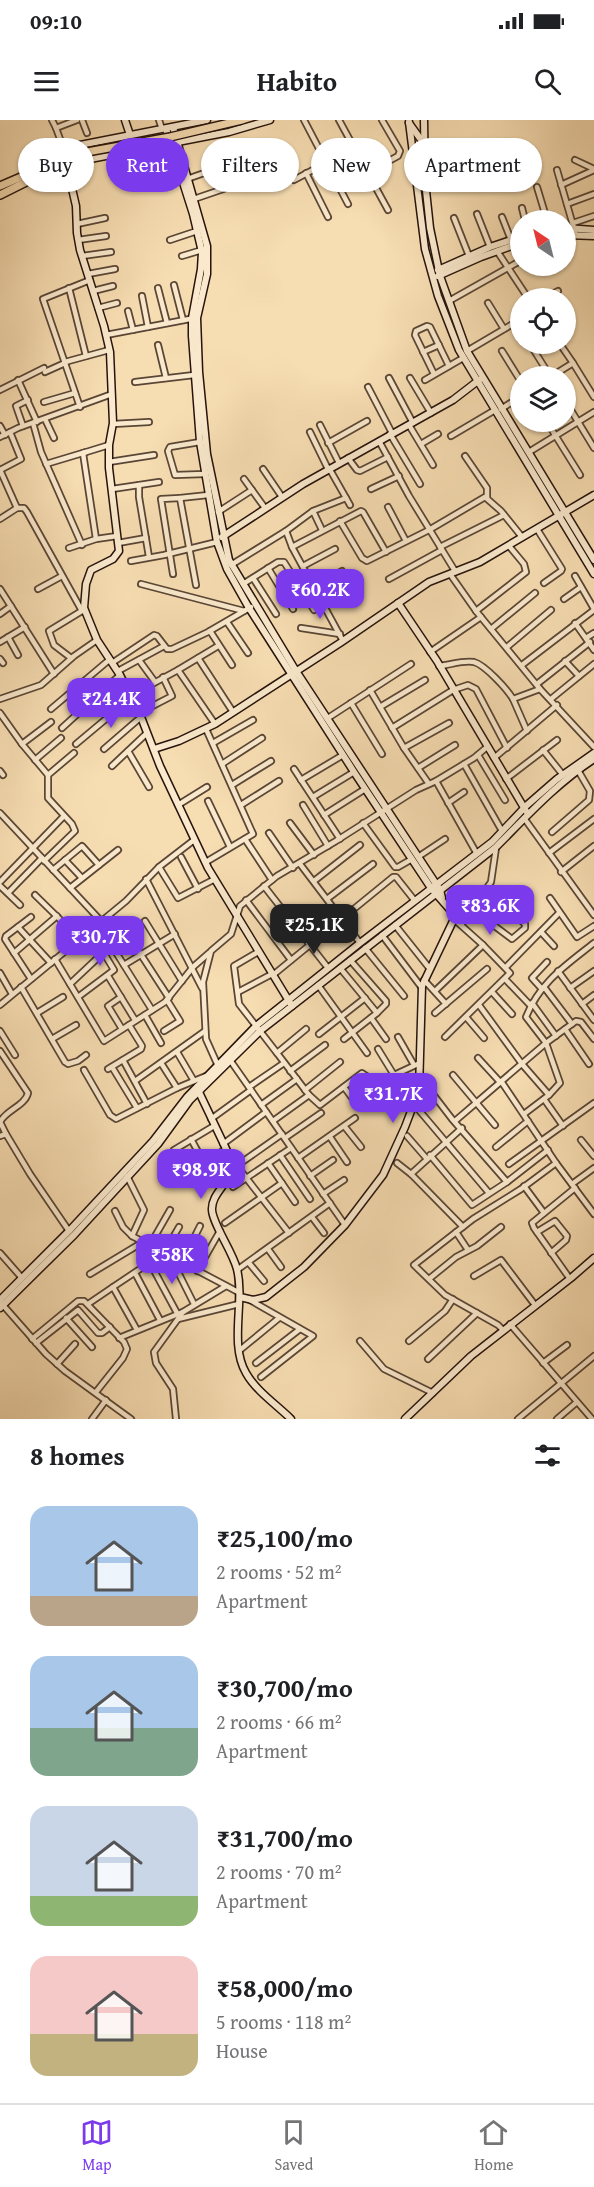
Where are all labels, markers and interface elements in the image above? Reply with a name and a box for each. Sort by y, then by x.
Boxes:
text: 09:10 [30,5,82,37]
text: Habito [257,61,337,101]
icon: menu [30,65,63,98]
icon: search [531,65,564,98]
chip: Buy [18,138,94,192]
chip: Rent [106,138,189,192]
chip: Filters [201,138,299,192]
chip: New [311,138,392,192]
chip: Apartment [404,138,542,192]
north arrow [510,210,576,276]
map controls [510,210,576,432]
button: locate [510,288,576,354]
button: layers [510,366,576,432]
pin: ₹60.2K [271,569,369,620]
text: ₹60.2K [290,574,350,603]
pin: ₹24.4K [62,678,160,729]
text: ₹24.4K [81,683,141,712]
pin: ₹83.6K [441,885,539,936]
text: ₹83.6K [460,890,520,919]
pin: ₹25.1K [265,904,363,955]
text: ₹25.1K [284,909,344,938]
pin: ₹30.7K [51,916,149,967]
text: ₹30.7K [70,921,130,950]
pin: ₹31.7K [344,1073,442,1124]
text: ₹31.7K [363,1078,423,1107]
pin: ₹98.9K [152,1149,250,1200]
text: ₹98.9K [171,1154,231,1183]
pin: ₹58K [136,1234,208,1285]
text: ₹58K [150,1239,194,1268]
text: 8 homes [30,1436,125,1475]
icon: filters [531,1439,564,1472]
text: ₹25,100/mo [216,1518,353,1557]
icon: home [78,1530,150,1602]
text: 2 rooms · 52 m² [216,1557,342,1586]
text: Apartment [216,1586,308,1615]
text: ₹30,700/mo [216,1668,353,1707]
icon: home [78,1680,150,1752]
text: 2 rooms · 66 m² [216,1707,342,1736]
text: Apartment [216,1736,308,1765]
text: ₹31,700/mo [216,1818,353,1857]
icon: home [78,1830,150,1902]
text: 2 rooms · 70 m² [216,1857,342,1886]
text: Apartment [216,1886,308,1915]
text: ₹58,000/mo [216,1968,353,2007]
icon: home [78,1980,150,2052]
text: 5 rooms · 118 m² [216,2007,351,2036]
text: House [216,2036,268,2065]
tab: Map [80,2116,113,2176]
tab: Saved [274,2116,313,2176]
tab: Home [474,2116,514,2176]

